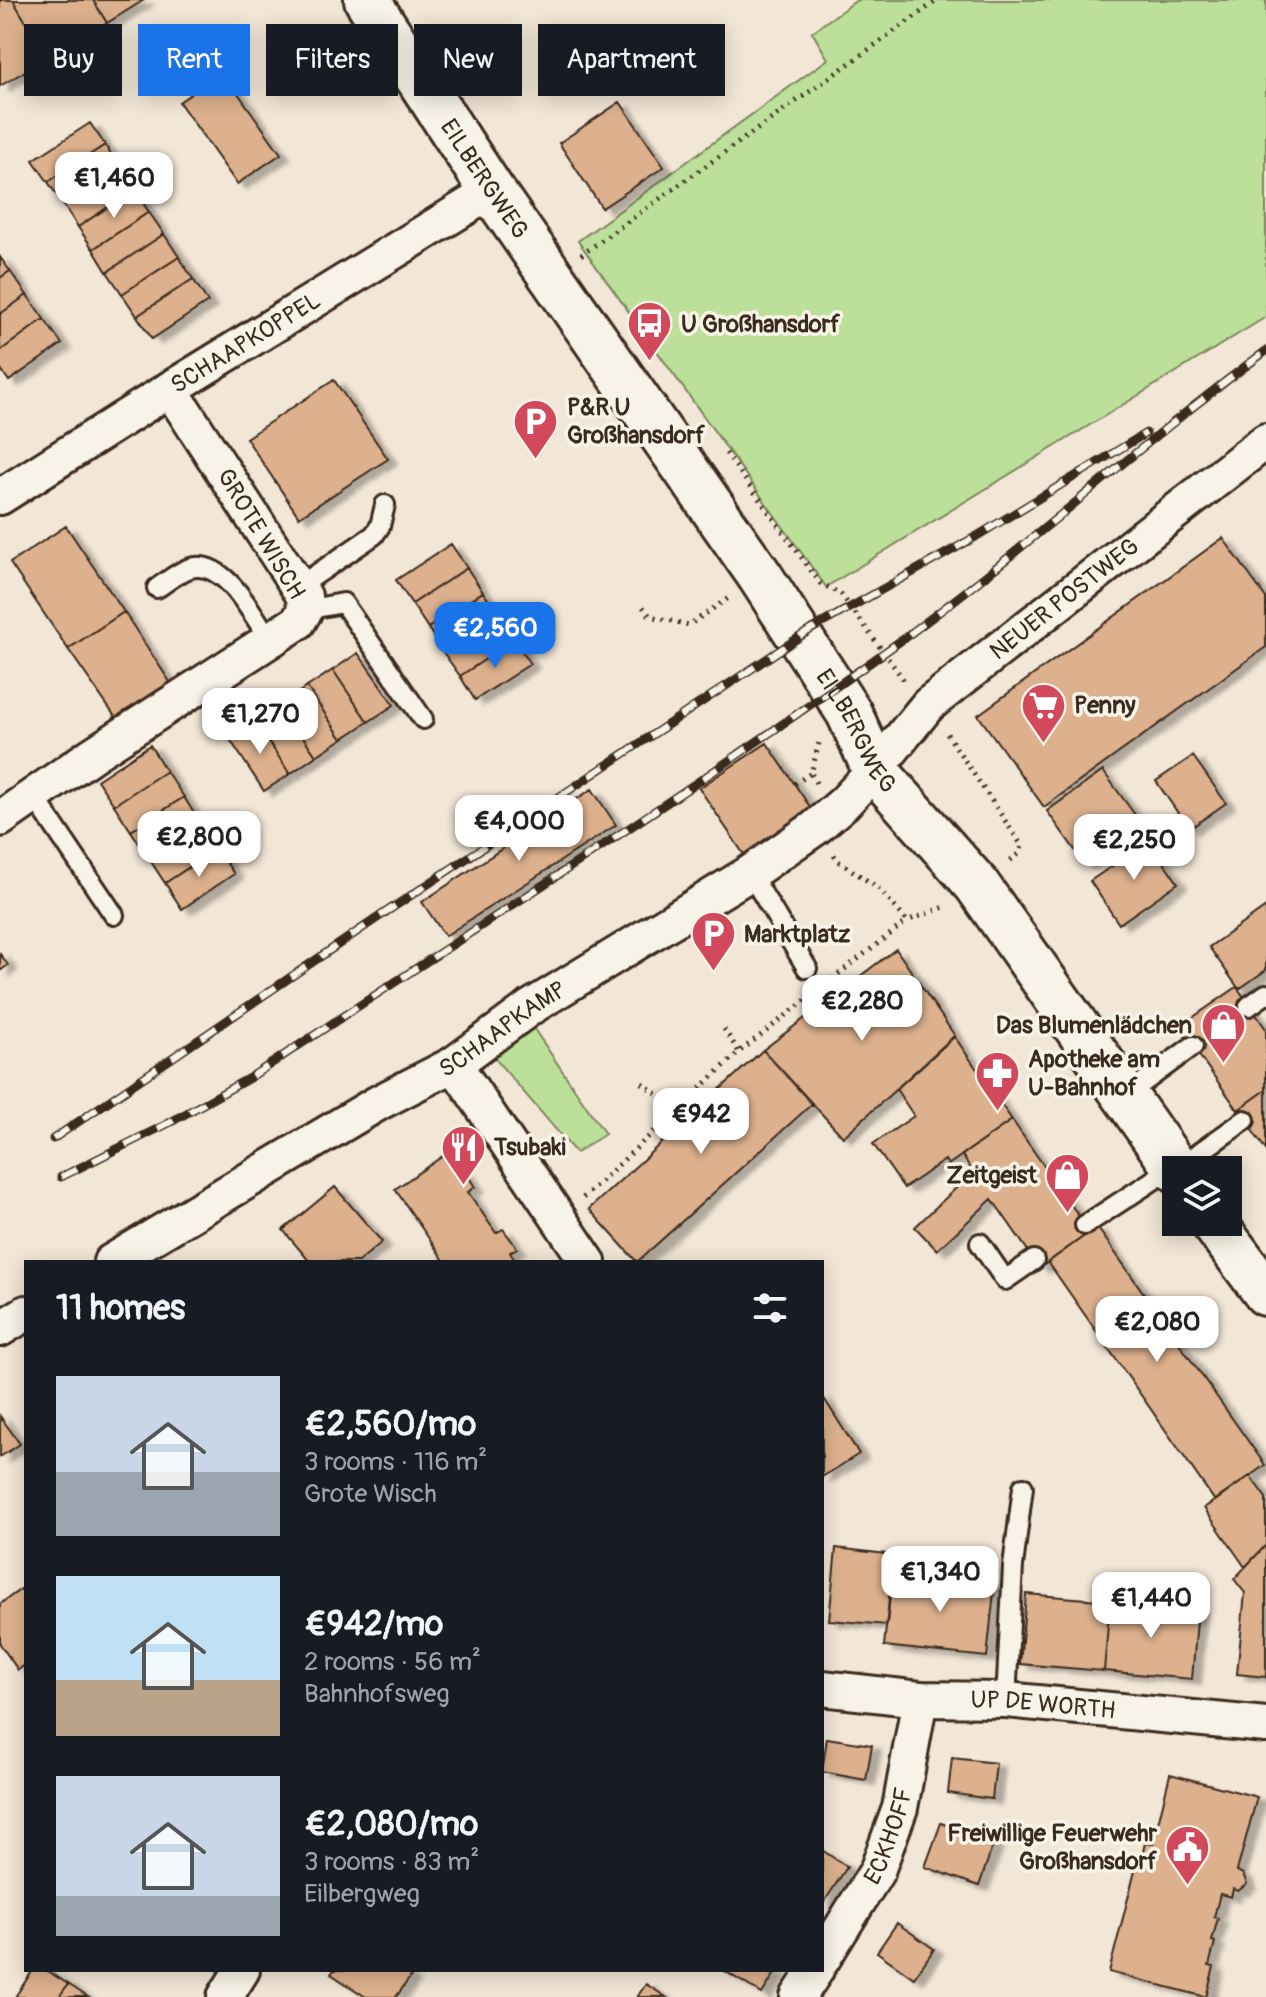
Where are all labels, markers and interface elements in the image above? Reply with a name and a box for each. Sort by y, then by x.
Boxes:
chip: Buy [24,24,122,96]
chip: Rent [138,24,250,96]
chip: Filters [266,24,398,96]
chip: New [414,24,522,96]
chip: Apartment [538,24,725,96]
street label: EILBERGWEG [434,114,535,244]
pin: €1,460 [49,152,179,220]
text: €1,460 [73,162,155,194]
street label: SCHAAPKOPPEL [165,286,326,400]
bus stop icon: U Großhansdorf [626,300,674,363]
place label: U Großhansdorf [681,310,840,339]
place label: P&R U Großhansdorf [567,393,705,450]
parking icon: P&R U Großhansdorf [512,397,560,460]
street label: GROTE WISCH [211,463,311,605]
street label: NEUER POSTWEG [984,532,1144,666]
pin: €2,560 [430,602,560,670]
text: €2,560 [452,612,538,644]
street label: EILBERGWEG [810,664,903,799]
supermarket icon: Penny [1019,681,1067,744]
pin: €1,270 [195,688,325,756]
place label: Penny [1074,691,1136,720]
text: €1,270 [220,698,300,730]
pin: €4,000 [454,795,584,863]
text: €4,000 [473,805,565,837]
pin: €2,800 [134,811,264,879]
pin: €2,250 [1069,814,1199,882]
text: €2,800 [156,821,242,853]
text: €2,250 [1092,824,1176,856]
parking icon: Marktplatz [689,910,737,973]
place label: Marktplatz [744,920,851,949]
street label: SCHAAPKAMP [434,975,571,1084]
pin: €2,280 [797,975,927,1043]
text: €2,280 [820,985,904,1017]
shop icon: Das Blumenlädchen [1199,1001,1247,1064]
place label: Das Blumenlädchen [996,1011,1192,1040]
place label: Apotheke am U-Bahnhof [1028,1045,1160,1102]
pharmacy icon: Apotheke am U-Bahnhof [973,1049,1021,1112]
pin: €942 [654,1088,748,1156]
text: €942 [671,1098,731,1130]
restaurant icon: Tsubaki [439,1123,487,1186]
place label: Tsubaki [493,1133,566,1162]
shop icon: Zeitgeist [1044,1151,1092,1214]
map controls [1162,1156,1242,1236]
button: layers [1162,1156,1242,1236]
place label: Zeitgeist [946,1161,1038,1190]
icon: filters [748,1286,792,1330]
text: 11 homes [56,1287,185,1330]
pin: €2,080 [1092,1296,1222,1364]
text: €2,080 [1114,1306,1200,1338]
text: €2,560/mo [304,1403,476,1446]
icon: home [120,1408,216,1504]
text: 3 rooms · 116 m² [304,1446,487,1478]
text: Grote Wisch [304,1478,437,1510]
pin: €1,340 [875,1546,1005,1614]
text: €1,340 [899,1556,981,1588]
pin: €1,440 [1086,1572,1216,1640]
text: €1,440 [1110,1582,1192,1614]
text: €942/mo [304,1603,443,1646]
icon: home [120,1608,216,1704]
text: 2 rooms · 56 m² [304,1646,481,1678]
text: Bahnhofsweg [304,1678,450,1710]
street label: UP DE WORTH [971,1685,1117,1725]
street label: ECKHOFF [858,1785,918,1890]
text: €2,080/mo [304,1803,478,1846]
icon: home [120,1808,216,1904]
place label: Freiwillige Feuerwehr Großhansdorf [947,1819,1157,1876]
public building icon: Freiwillige Feuerwehr Großhansdorf [1164,1823,1212,1886]
text: 3 rooms · 83 m² [304,1846,479,1878]
text: Eilbergweg [304,1878,420,1910]

